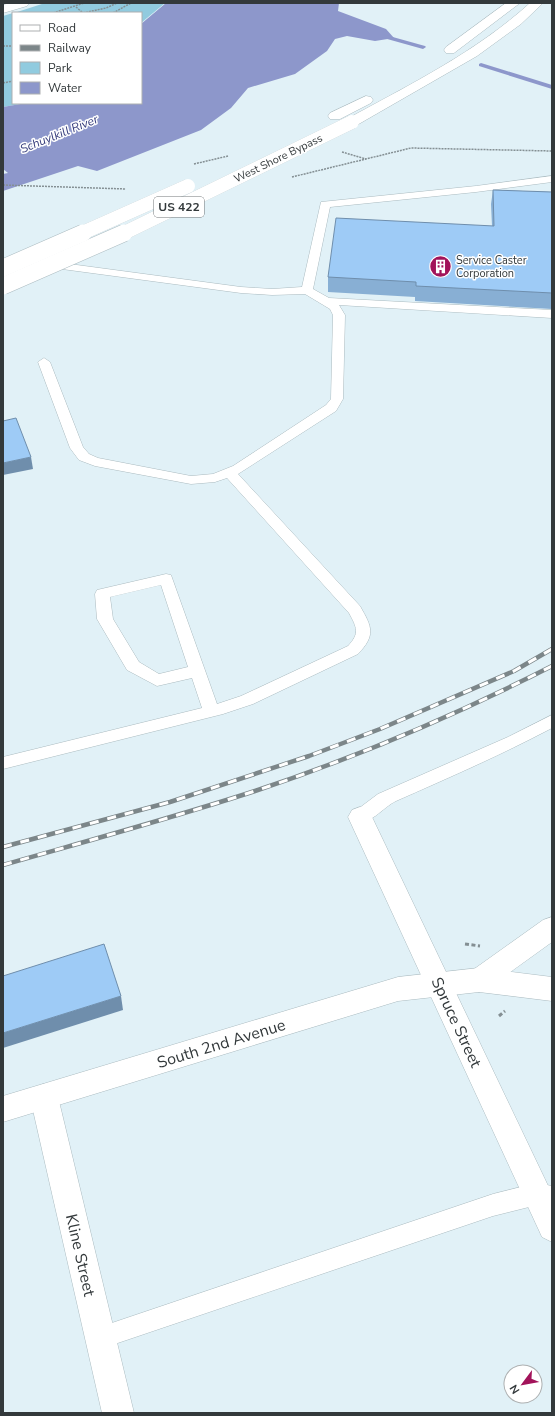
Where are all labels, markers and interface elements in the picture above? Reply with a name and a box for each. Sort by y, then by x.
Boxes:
legend [12,12,142,104]
text: Road [48,20,76,36]
text: Railway [48,40,92,56]
text: Park [48,60,73,76]
text: Water [48,80,82,96]
water label: Schuylkill River [18,111,101,157]
street label: West Shore Bypass [231,130,325,186]
road number: US 422 [154,197,204,217]
building icon: Service Caster Corporation [428,253,454,279]
place label: Service Caster Corporation [456,253,527,281]
street label: Spruce Street [426,974,487,1072]
street label: South 2nd Avenue [154,1014,288,1074]
street label: Kline Street [60,1212,100,1299]
north arrow [503,1364,543,1404]
text: N [506,1382,523,1397]

